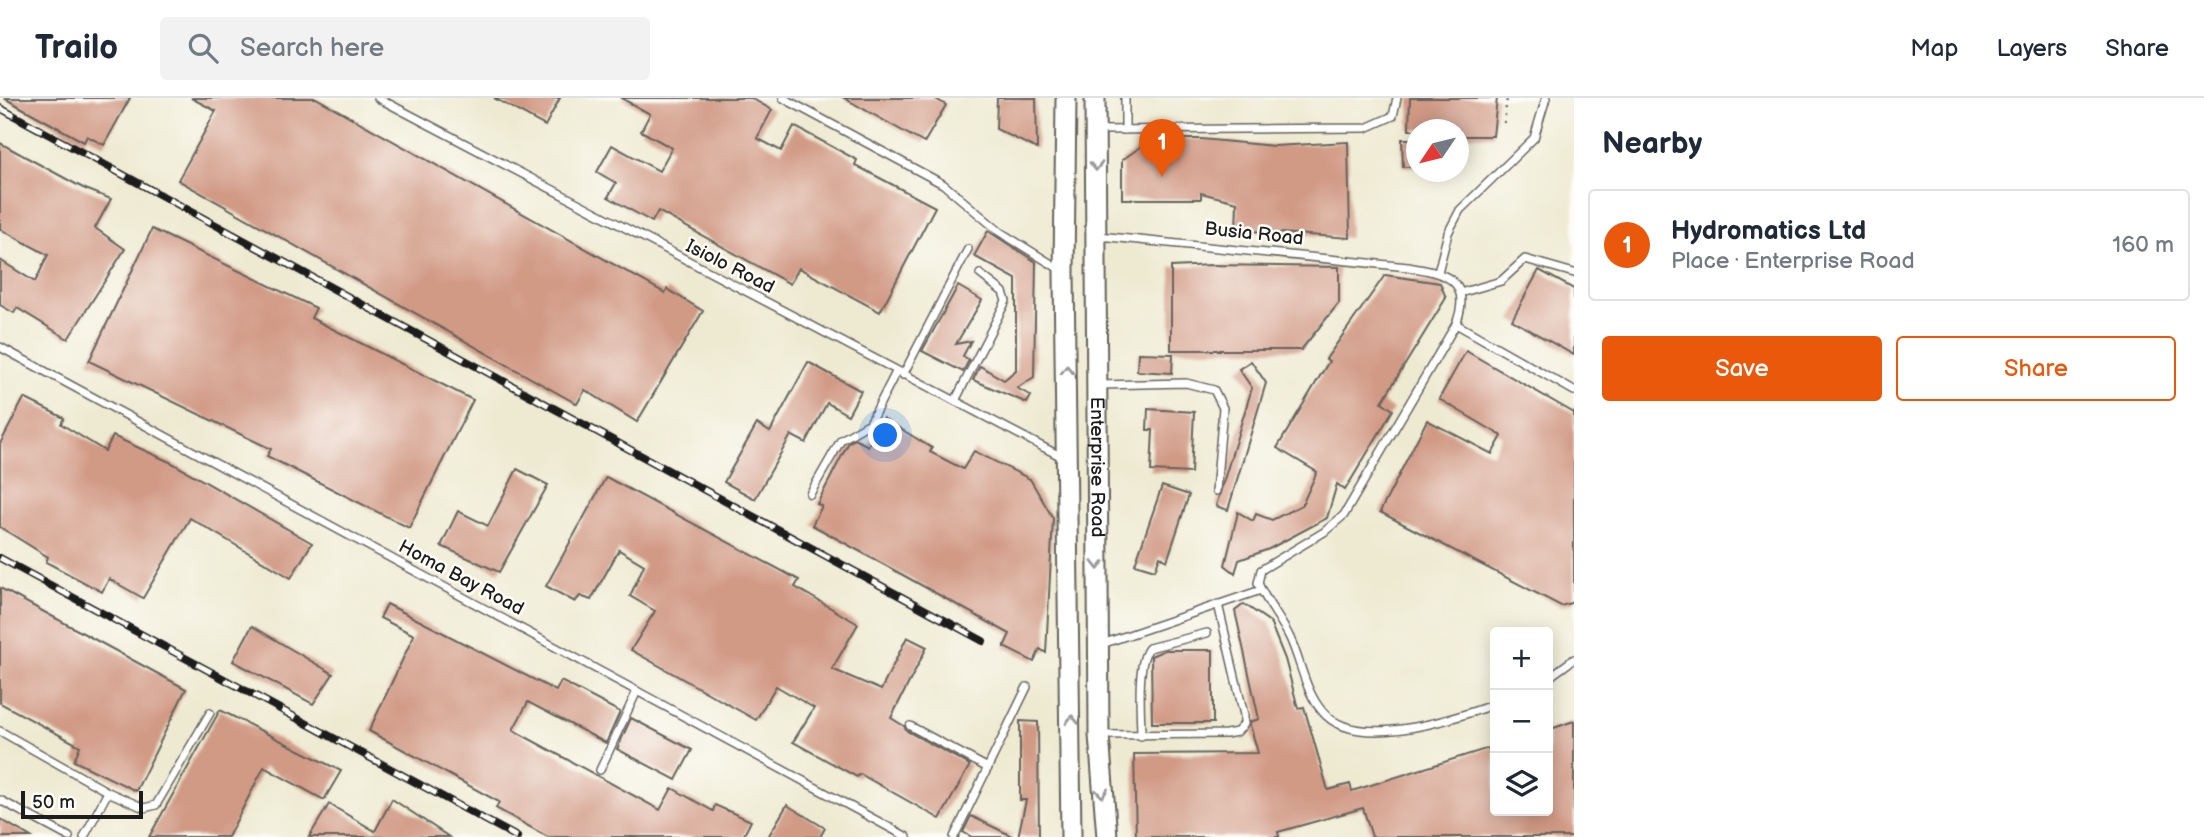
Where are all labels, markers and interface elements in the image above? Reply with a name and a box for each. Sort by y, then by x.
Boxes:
search box [160,17,650,80]
text: Trailo [35,28,118,68]
icon: search [184,29,222,67]
text: Search here [240,33,384,64]
text: Map [1910,34,1958,63]
text: Layers [1996,34,2067,63]
text: Share [2105,34,2169,63]
pin: 1 [1139,119,1185,177]
north arrow [1406,119,1469,182]
text: Nearby [1602,126,1702,162]
one-way arrow [1088,161,1104,172]
text: Hydromatics Ltd [1671,216,1866,247]
street label: Busia Road [1203,217,1305,251]
text: 1 [1622,231,1632,259]
text: 160 m [2112,231,2174,259]
street label: Isiolo Road [682,235,778,299]
text: Place · Enterprise Road [1671,247,1915,275]
button: Save [1602,336,1882,401]
button: Share [1896,336,2176,401]
one-way arrow [1060,364,1075,375]
street label: Enterprise Road [1085,397,1109,537]
your location [868,418,902,452]
street label: Homa Bay Road [394,535,528,621]
one-way arrow [1090,560,1106,571]
map controls [1490,627,1553,816]
button: + [1490,627,1553,690]
button: − [1490,690,1553,753]
one-way arrow [1064,714,1079,725]
button: layers [1490,753,1553,816]
one-way arrow [1095,787,1110,798]
scale bar [21,788,144,820]
text: 50 m [32,791,75,814]

